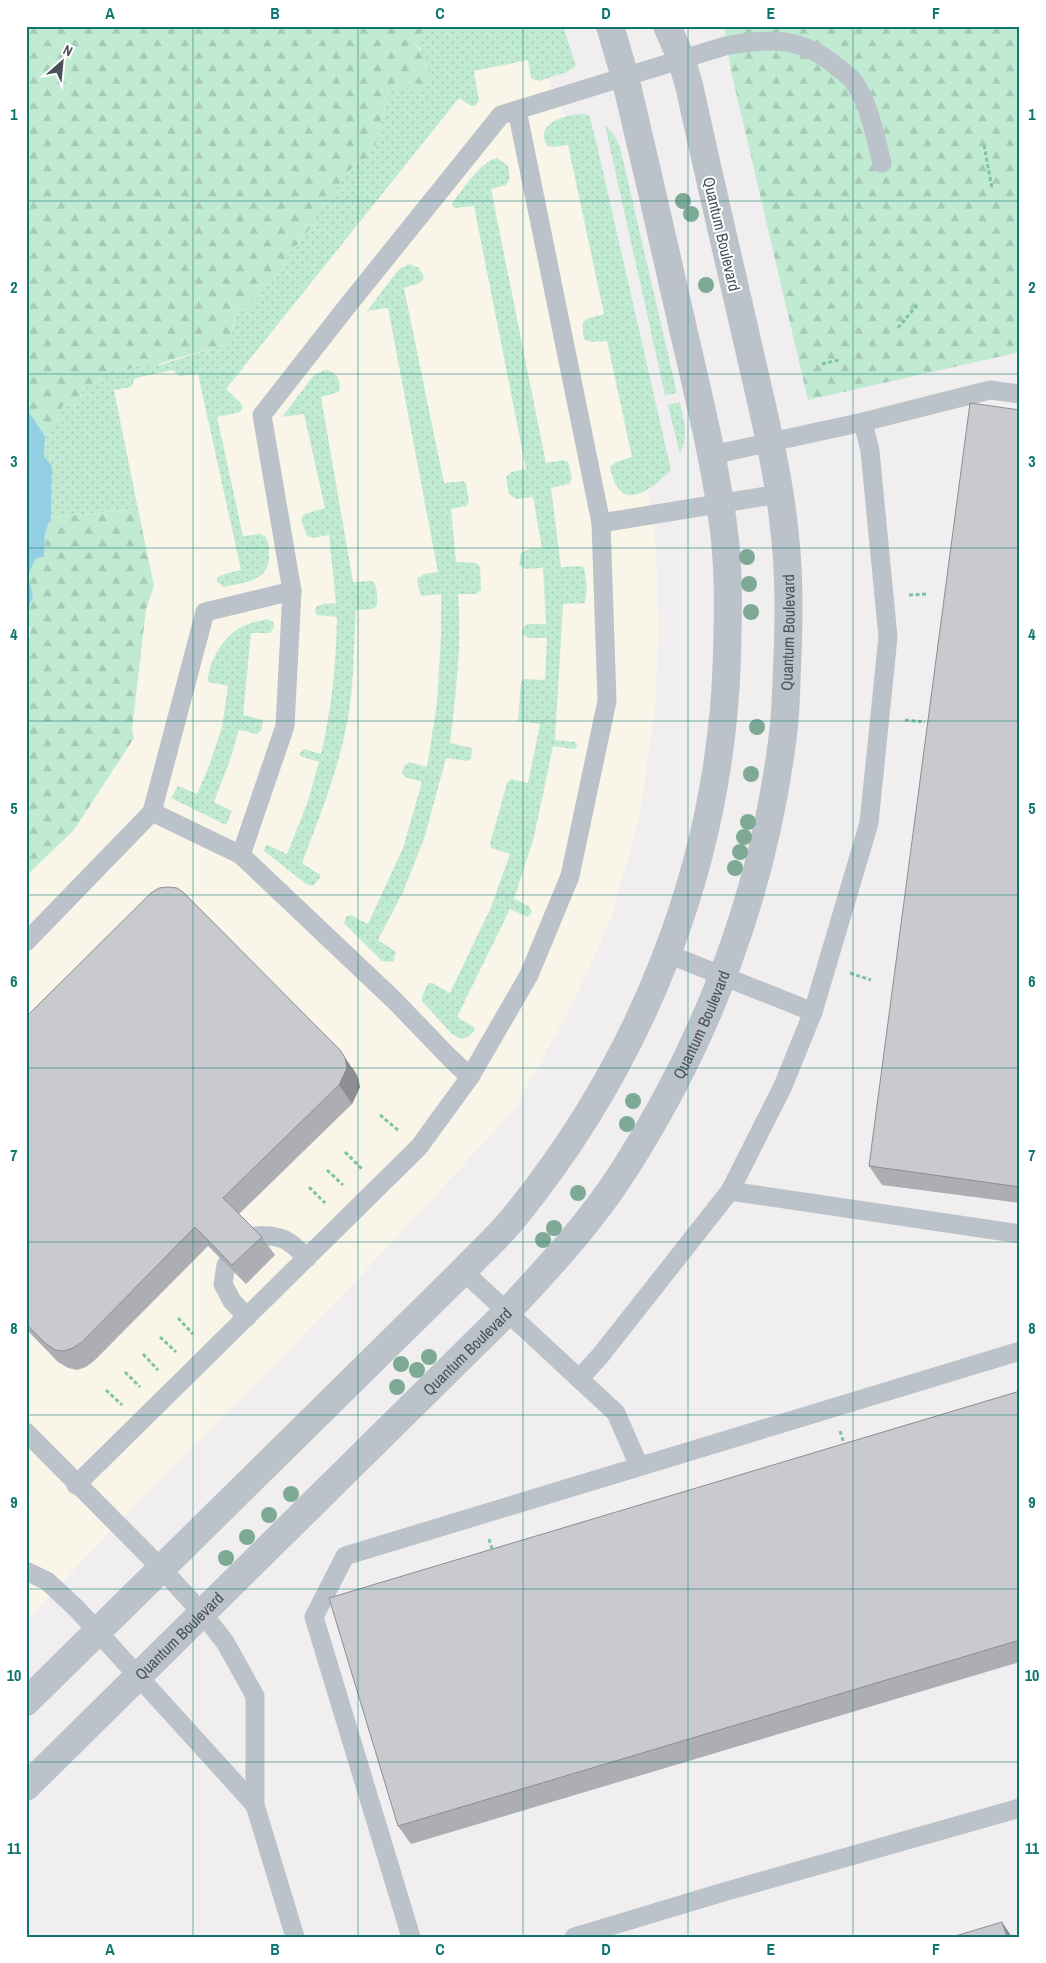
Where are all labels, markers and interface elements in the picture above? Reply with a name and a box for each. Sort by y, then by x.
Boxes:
text: A [105,2,115,24]
text: B [270,2,280,24]
text: C [435,2,445,24]
text: D [601,2,611,24]
text: E [767,2,776,24]
text: F [932,2,940,24]
north arrow [38,38,88,88]
text: N [60,41,76,60]
text: 1 [10,103,18,125]
text: 1 [1028,103,1036,125]
street label: Quantum Boulevard [698,175,746,293]
text: 2 [10,276,18,298]
text: 2 [1028,276,1036,298]
text: 3 [10,450,18,472]
text: 3 [1028,450,1036,472]
street label: Quantum Boulevard [775,574,800,691]
text: 4 [10,623,18,645]
text: 4 [1028,623,1036,645]
text: 5 [10,797,18,819]
text: 5 [1028,797,1036,819]
street label: Quantum Boulevard [667,967,735,1083]
text: 6 [10,970,18,992]
text: 6 [1028,970,1036,992]
text: 7 [10,1144,18,1166]
text: 7 [1028,1144,1036,1166]
street label: Quantum Boulevard [418,1303,516,1400]
text: 8 [10,1317,18,1339]
text: 8 [1028,1317,1036,1339]
text: 9 [10,1491,18,1513]
text: 9 [1028,1491,1036,1513]
street label: Quantum Boulevard [130,1587,228,1685]
text: 10 [7,1664,21,1686]
text: 10 [1025,1664,1039,1686]
text: 11 [7,1837,22,1859]
text: 11 [1025,1837,1040,1859]
text: A [105,1938,115,1960]
text: B [270,1938,280,1960]
text: C [435,1938,445,1960]
text: D [601,1938,611,1960]
text: E [767,1938,776,1960]
text: F [932,1938,940,1960]

